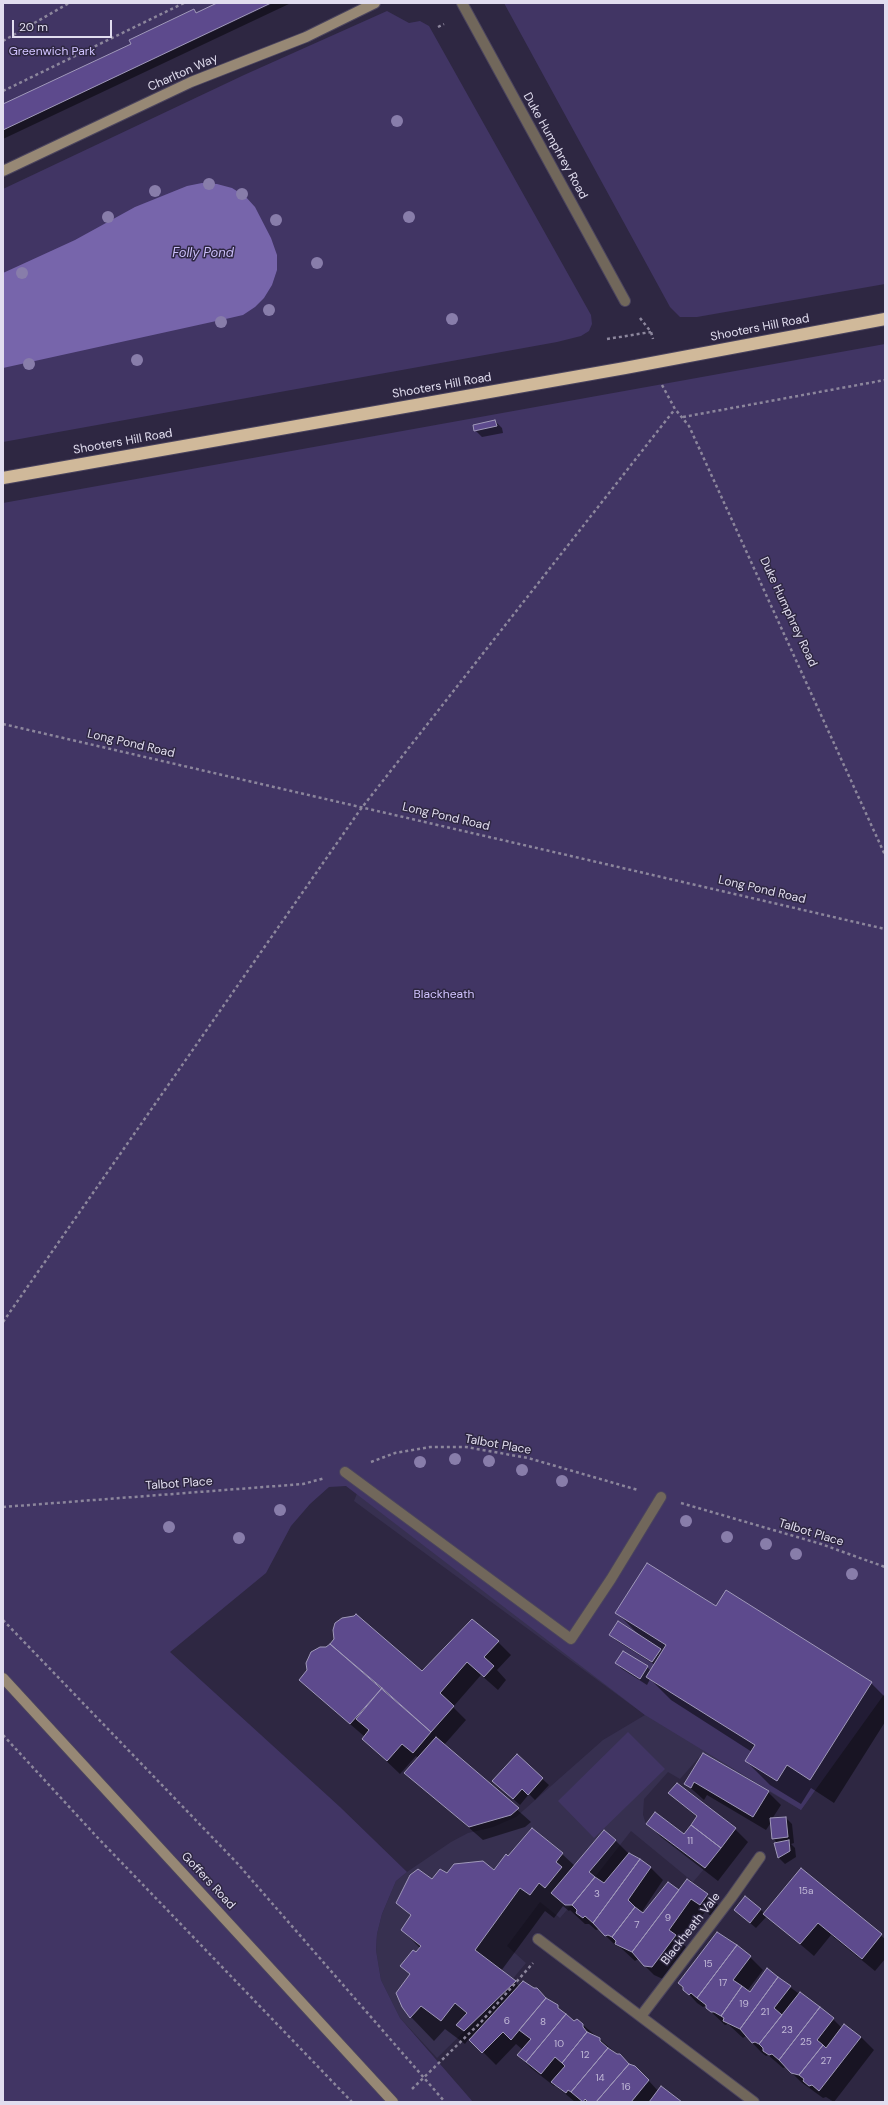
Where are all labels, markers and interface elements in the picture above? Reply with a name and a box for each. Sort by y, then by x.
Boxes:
scale bar [14,12,114,38]
text: 20 m [19,19,48,35]
park label: Greenwich Park [9,45,95,59]
street label: Charlton Way [146,51,220,95]
street label: Duke Humphrey Road [520,90,590,202]
water label: Folly Pond [172,246,234,262]
street label: Shooters Hill Road [709,311,811,345]
street label: Shooters Hill Road [391,370,493,402]
street label: Shooters Hill Road [72,426,174,458]
street label: Duke Humphrey Road [756,555,820,669]
street label: Long Pond Road [86,727,176,761]
street label: Long Pond Road [401,800,491,834]
street label: Long Pond Road [717,873,807,907]
park label: Blackheath [413,988,475,1002]
street label: Talbot Place [464,1432,532,1458]
street label: Talbot Place [145,1474,213,1494]
street label: Talbot Place [777,1516,845,1550]
house number: 11 [687,1835,693,1847]
street label: Goffers Road [178,1850,238,1912]
house number: 15a [799,1885,813,1897]
house number: 3 [594,1888,600,1900]
street label: Blackheath Vale [658,1890,724,1968]
house number: 9 [665,1912,671,1924]
house number: 7 [634,1919,640,1931]
house number: 15 [703,1958,713,1970]
house number: 17 [719,1977,727,1989]
house number: 19 [739,1998,749,2010]
house number: 21 [761,2006,769,2018]
house number: 6 [504,2015,510,2027]
house number: 8 [540,2016,546,2028]
house number: 23 [781,2024,793,2036]
house number: 25 [800,2036,812,2048]
house number: 10 [554,2038,564,2050]
house number: 12 [581,2049,589,2061]
house number: 27 [821,2055,831,2067]
house number: 14 [595,2072,605,2084]
house number: 16 [621,2081,631,2093]

